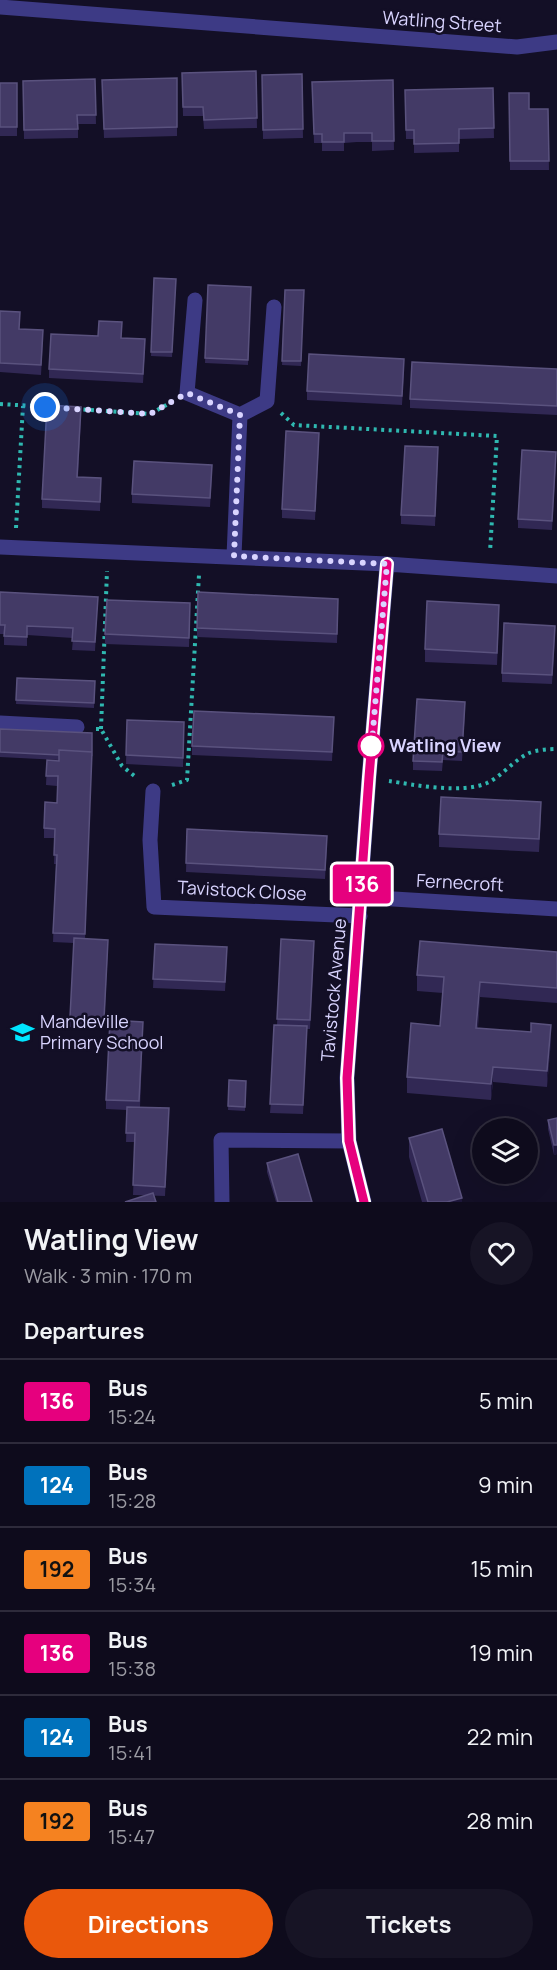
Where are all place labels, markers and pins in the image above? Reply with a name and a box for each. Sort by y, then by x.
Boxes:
marker: Watling View [358,733,384,759]
place label: Watling View [389,733,502,757]
place label: Mandeville Primary School [40,1009,164,1054]
school or university icon: Mandeville Primary School [9,1019,35,1045]

